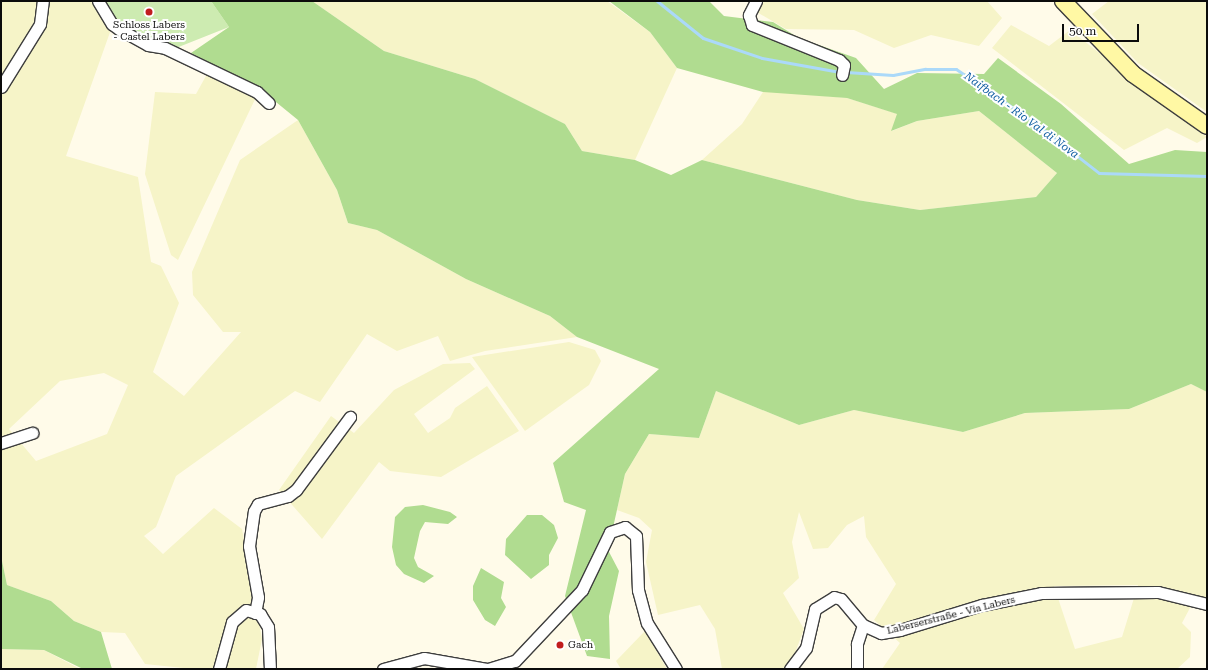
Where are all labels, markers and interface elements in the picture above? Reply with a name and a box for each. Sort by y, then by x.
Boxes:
marker: Schloss Labers - Castel Labers [144,7,154,17]
scale bar [1064,16,1141,42]
place label: Schloss Labers - Castel Labers [113,18,185,42]
text: 50 m [1069,24,1096,38]
water label: Naifbach - Rio Val di Nova [961,70,1081,162]
street label: Laberserstraße - Via Labers [886,593,1016,637]
place label: Gach [568,639,593,651]
marker: Gach [555,640,565,650]

